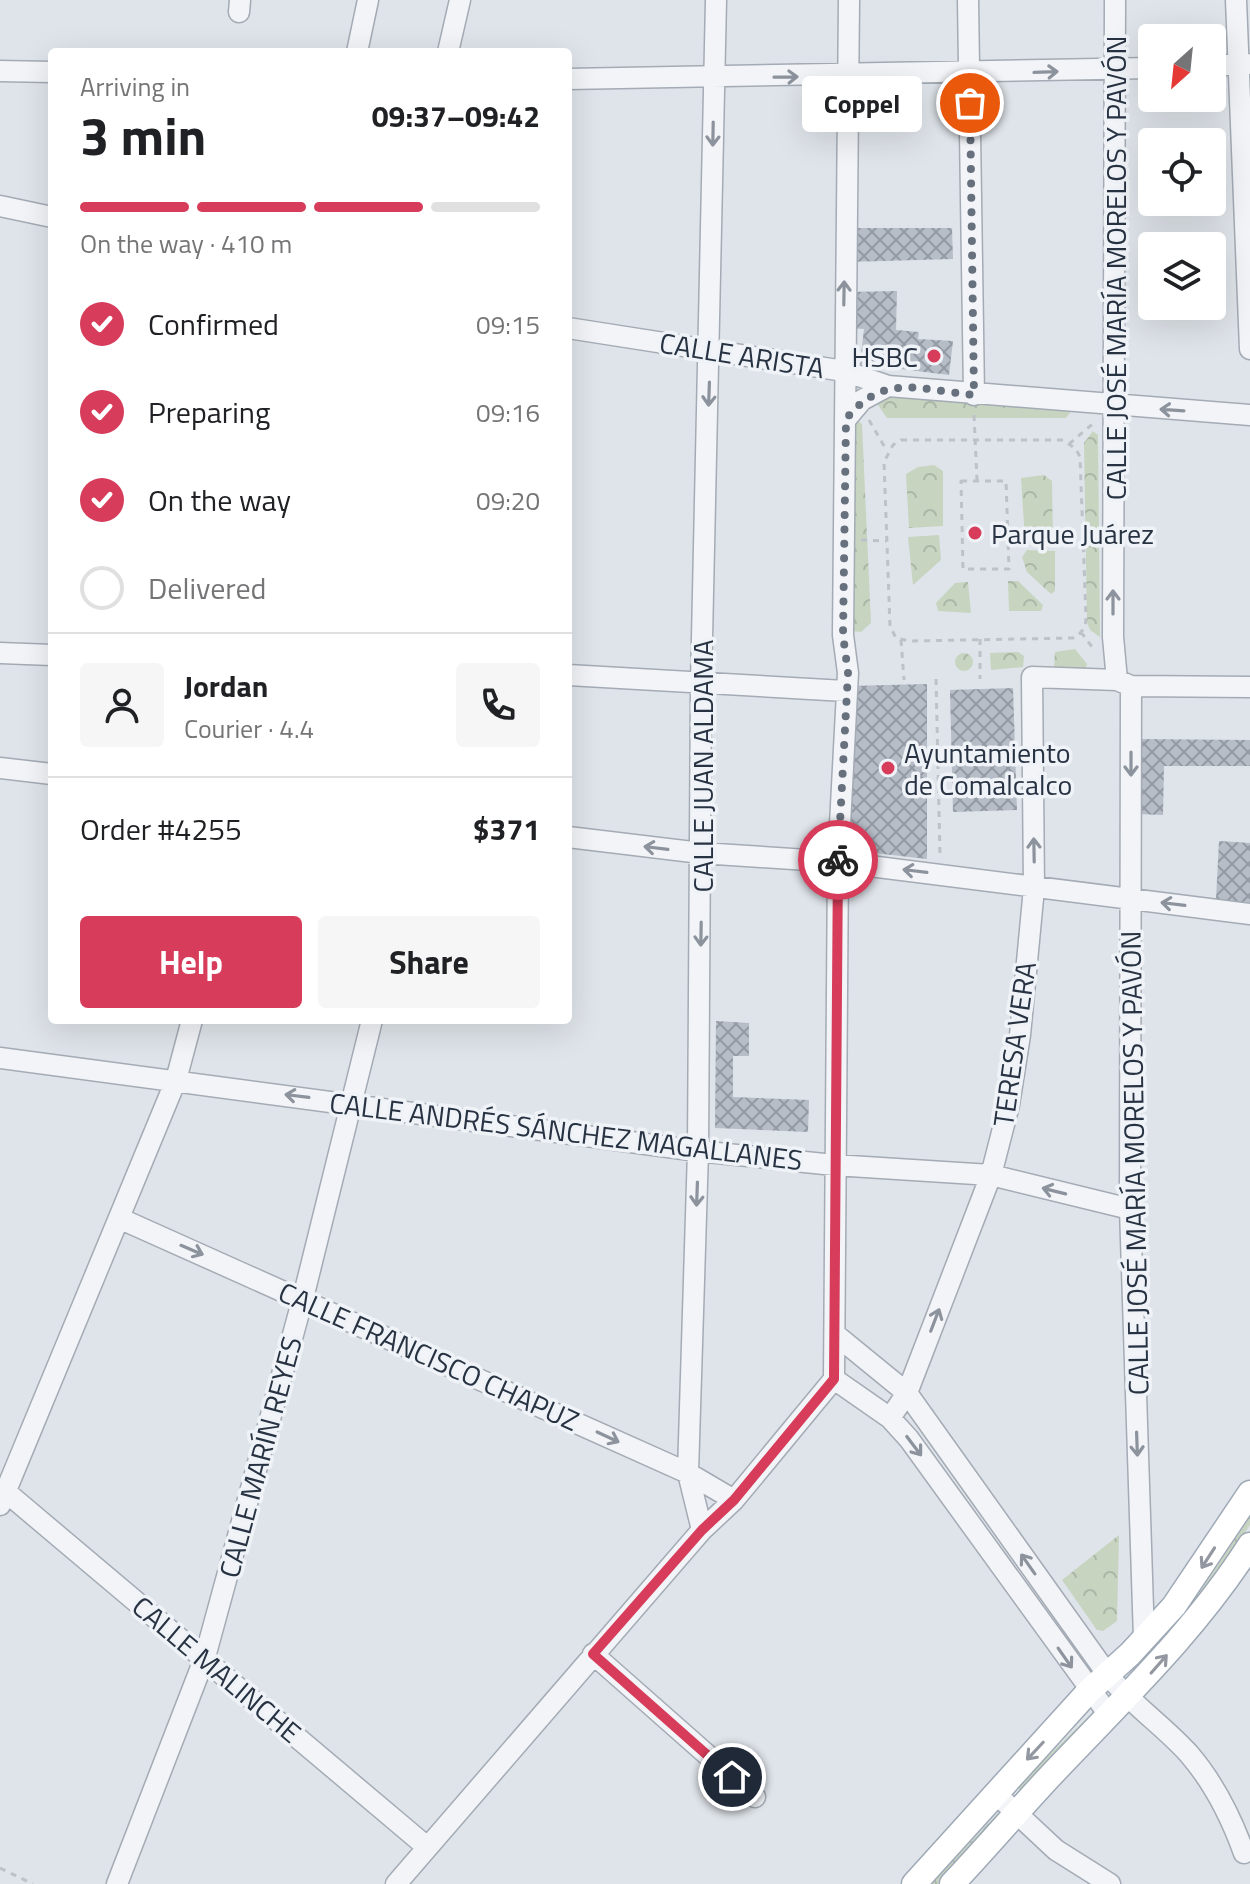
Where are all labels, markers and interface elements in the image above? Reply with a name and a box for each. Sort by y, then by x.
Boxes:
north arrow [1138,24,1226,112]
map controls [1138,24,1226,320]
street label: CALLE JOSÉ MARÍA MORELOS Y PAVÓN [1094,36,1137,500]
one-way arrow [1032,64,1059,79]
text: Arriving in [80,67,190,106]
one-way arrow [772,69,799,85]
pin [936,69,1004,137]
callout: Coppel [802,75,922,131]
icon: bag [948,81,992,125]
text: Coppel [824,84,900,123]
text: 09:37–09:42 [372,93,540,139]
text: 3 min [80,96,206,175]
one-way arrow [706,120,721,147]
button: locate [1138,128,1226,216]
text: On the way · 410 m [80,224,292,263]
button: layers [1138,232,1226,320]
one-way arrow [836,280,852,307]
text: Confirmed [148,301,279,347]
icon: check [80,302,124,346]
text: 09:15 [476,305,540,344]
street label: CALLE ARISTA [656,321,828,389]
place label: HSBC [851,335,918,378]
marker: HSBC [925,347,943,365]
one-way arrow [702,380,717,407]
text: Preparing [148,389,270,435]
icon: check [80,390,124,434]
text: 09:16 [476,393,540,432]
one-way arrow [1159,402,1186,417]
text: On the way [148,477,291,523]
icon: check [80,478,124,522]
text: 09:20 [476,481,540,520]
place label: Parque Juárez [991,512,1154,555]
marker: Parque Juárez [966,524,984,542]
text: Delivered [148,565,266,611]
one-way arrow [1105,589,1121,616]
street label: CALLE JUAN ALDAMA [681,639,724,892]
button: person [80,663,164,747]
text: Jordan [184,663,268,709]
button: phone [456,663,540,747]
text: Courier · 4.4 [184,709,314,748]
place label: Ayuntamiento de Comalcalco [904,731,1072,806]
one-way arrow [1123,750,1139,777]
marker: Ayuntamiento de Comalcalco [879,759,897,777]
text: Order #4255 [80,806,242,852]
text: $371 [473,806,540,852]
courier [798,820,878,900]
one-way arrow [1026,837,1042,864]
icon: bike [816,838,860,882]
one-way arrow [643,840,670,855]
one-way arrow [902,863,929,878]
one-way arrow [1160,897,1187,912]
button: Help [80,916,302,1008]
button: Share [318,916,540,1008]
one-way arrow [693,920,708,947]
street label: CALLE JOSÉ MARÍA MORELOS Y PAVÓN [1108,930,1160,1396]
street label: TERESA VERA [981,958,1047,1129]
street label: CALLE ANDRÉS SÁNCHEZ MAGALLANES [327,1081,805,1181]
one-way arrow [284,1088,311,1103]
one-way arrow [689,1180,704,1207]
one-way arrow [1042,1182,1067,1197]
one-way arrow [180,1243,204,1258]
street label: CALLE FRANCISCO CHAPUZ [272,1270,586,1442]
one-way arrow [929,1308,943,1333]
street label: CALLE MARÍN REYES [207,1332,313,1582]
one-way arrow [596,1430,620,1445]
one-way arrow [1130,1430,1145,1457]
one-way arrow [906,1435,923,1456]
one-way arrow [1200,1547,1216,1569]
one-way arrow [1020,1554,1036,1576]
street label: CALLE MALINCHE [123,1585,311,1753]
one-way arrow [1056,1647,1073,1668]
one-way arrow [1150,1655,1168,1675]
one-way arrow [1026,1741,1044,1761]
pin [698,1743,766,1811]
icon: home [710,1755,754,1799]

